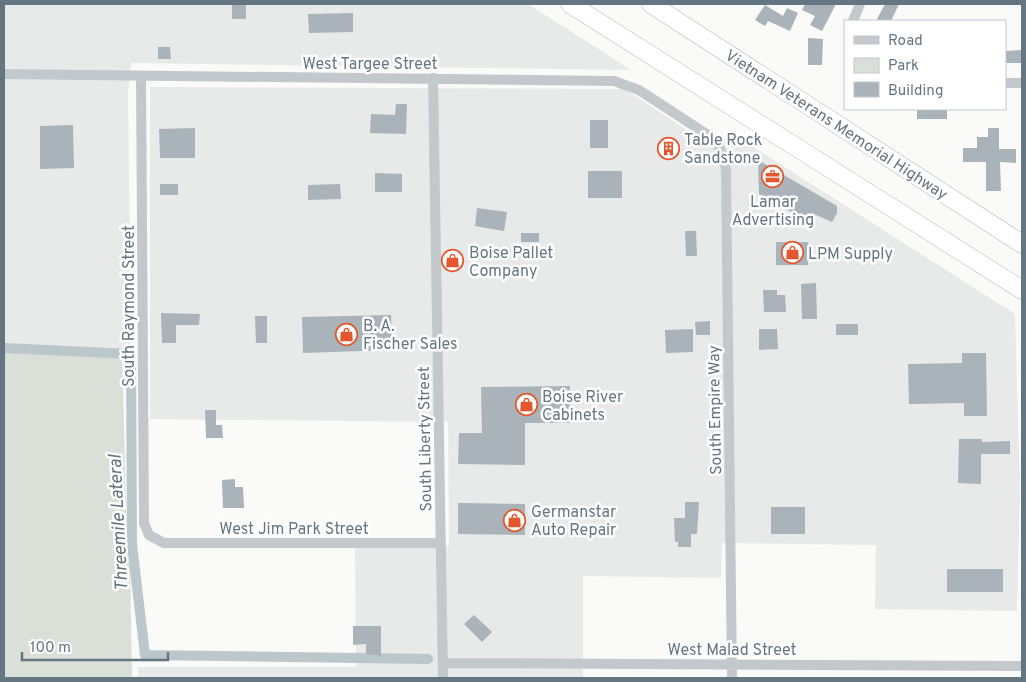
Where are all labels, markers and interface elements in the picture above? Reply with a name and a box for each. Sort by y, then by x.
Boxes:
legend [844,20,1006,110]
text: Road [888,32,923,51]
street label: Vietnam Veterans Memorial Highway [721,46,951,205]
street label: West Targee Street [302,55,438,75]
text: Park [888,57,919,76]
text: Building [888,82,943,101]
place label: Table Rock Sandstone [684,131,762,169]
building icon: Table Rock Sandstone [656,136,680,160]
office icon: Lamar Advertising [761,165,785,189]
place label: Lamar Advertising [732,193,814,231]
street label: South Raymond Street [120,225,140,387]
shop icon: LPM Supply [780,241,804,265]
place label: Boise Pallet Company [469,244,553,282]
place label: LPM Supply [808,245,893,265]
shop icon: Boise Pallet Company [441,249,465,273]
place label: B. A. Fischer Sales [363,317,458,355]
shop icon: B. A. Fischer Sales [335,322,359,346]
street label: South Empire Way [705,345,727,475]
street label: South Liberty Street [415,366,437,512]
place label: Boise River Cabinets [542,388,623,426]
shop icon: Boise River Cabinets [514,393,538,417]
water label: Threemile Lateral [104,453,135,592]
place label: Germanstar Auto Repair [531,503,616,541]
shop icon: Germanstar Auto Repair [503,508,527,532]
street label: West Jim Park Street [219,520,369,540]
scale bar [22,630,169,662]
text: 100 m [30,639,71,658]
street label: West Malad Street [667,641,797,661]

